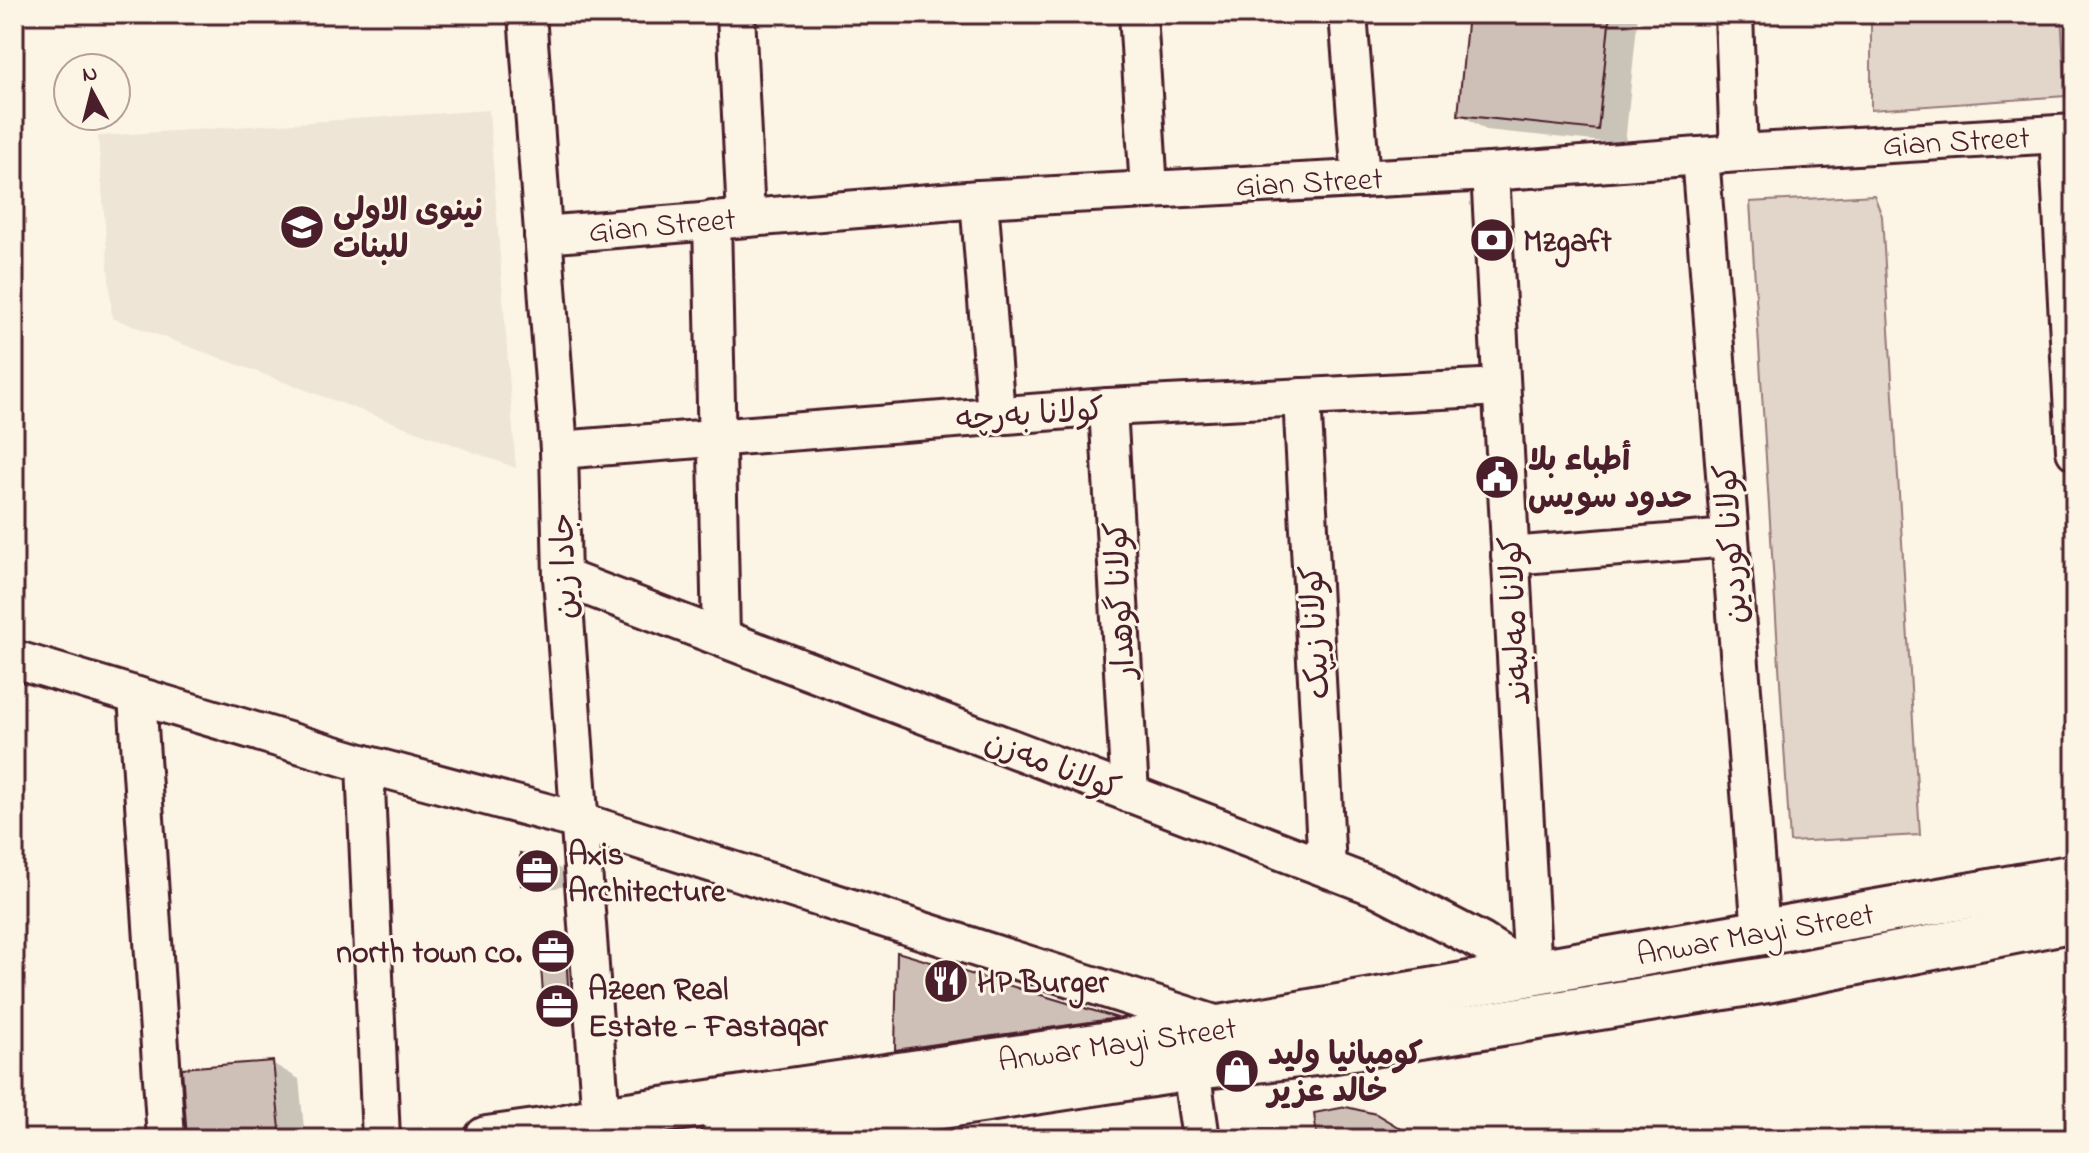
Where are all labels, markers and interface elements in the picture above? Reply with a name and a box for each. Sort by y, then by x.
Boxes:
north arrow [52,52,132,132]
text: N [81,58,99,92]
street label: Gian Street [1881,116,2031,171]
street label: Gian Street [1234,157,1384,212]
place label: نينوى الاولى للبنات [333,189,483,273]
street label: Gian Street [587,198,738,257]
school or university icon: نينوى الاولى للبنات [278,203,326,251]
bank icon: Mzgaft [1468,216,1516,264]
place label: Mzgaft [1523,220,1612,268]
street label: کولانا بەرچە [954,388,1106,445]
place label: أطباء بلا حدود سويس [1528,439,1691,523]
public building icon: أطباء بلا حدود سويس [1473,453,1521,501]
street label: کولانا کوردین [1704,462,1763,626]
street label: جادا زین [541,512,592,620]
street label: کولانا گوهدار [1095,520,1150,683]
street label: کولانا مەلبەند [1490,535,1545,707]
street label: کولانا زیپک [1291,563,1344,700]
street label: کولانا مەزن [977,720,1126,815]
place label: Axis Architecture [568,833,727,917]
office icon: Axis Architecture [513,847,561,895]
street label: Anwar Mayi Street [1633,892,1878,980]
office icon: north town co. [529,927,577,975]
place label: north town co. [336,931,522,978]
restaurant icon: HP Burger [922,957,970,1005]
place label: HP Burger [977,961,1110,1009]
place label: Azeen Real Estate - Fastaqar [588,968,829,1052]
office icon: Azeen Real Estate - Fastaqar [533,982,581,1030]
street label: Anwar Mayi Street [995,1006,1240,1086]
place label: كومپانيا وليد خالد عزير [1265,1033,1423,1117]
shop icon: كومپانيا وليد خالد عزير [1213,1047,1261,1095]

